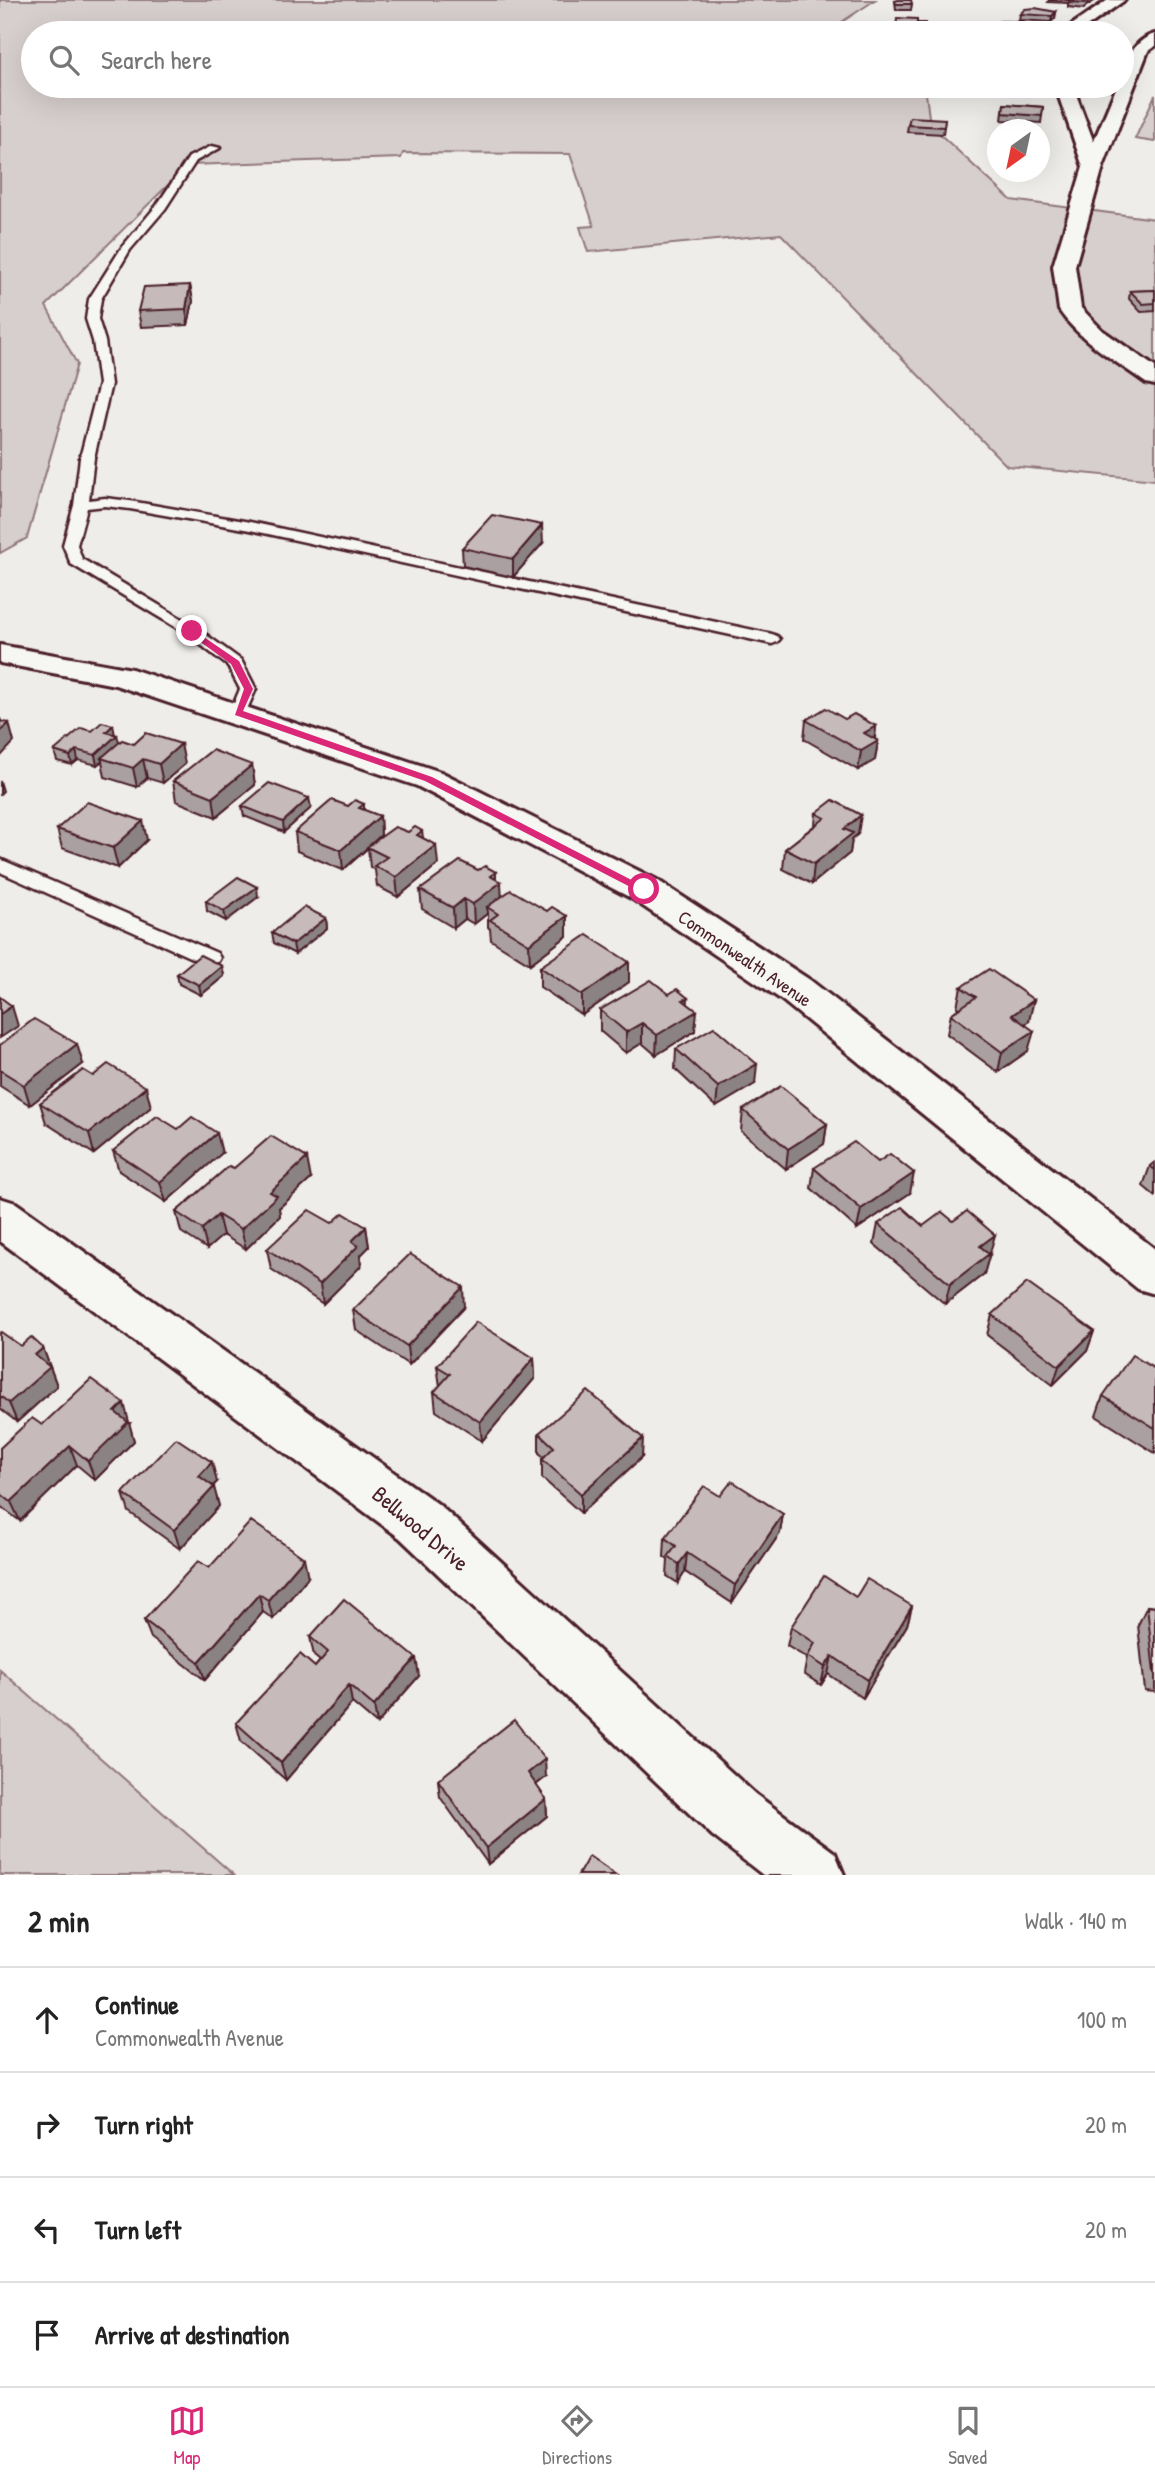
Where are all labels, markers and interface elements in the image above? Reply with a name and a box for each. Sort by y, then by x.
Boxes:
search box [21,21,1134,98]
icon: search [45,41,83,79]
text: Search here [101,42,212,77]
north arrow [987,119,1050,182]
route end [176,615,207,646]
route start [628,873,659,904]
street label: Commonwealth Avenue [673,904,817,1013]
street label: Bellwood Drive [366,1478,476,1578]
text: 2 min [28,1901,90,1941]
text: Walk · 140 m [1025,1905,1127,1936]
text: Continue [95,1987,179,2022]
icon: ahead [28,2001,66,2039]
text: 100 m [1077,2004,1127,2035]
text: Commonwealth Avenue [95,2022,284,2053]
icon: right [28,2106,66,2144]
text: Turn right [95,2107,193,2142]
text: 20 m [1085,2109,1127,2140]
icon: left [28,2211,66,2249]
text: Turn left [95,2212,181,2247]
text: 20 m [1085,2214,1127,2245]
icon: arrive [28,2316,66,2354]
text: Arrive at destination [95,2317,290,2352]
tab: Map [168,2402,206,2470]
tab: Directions [542,2402,612,2470]
tab: Saved [948,2402,987,2470]

